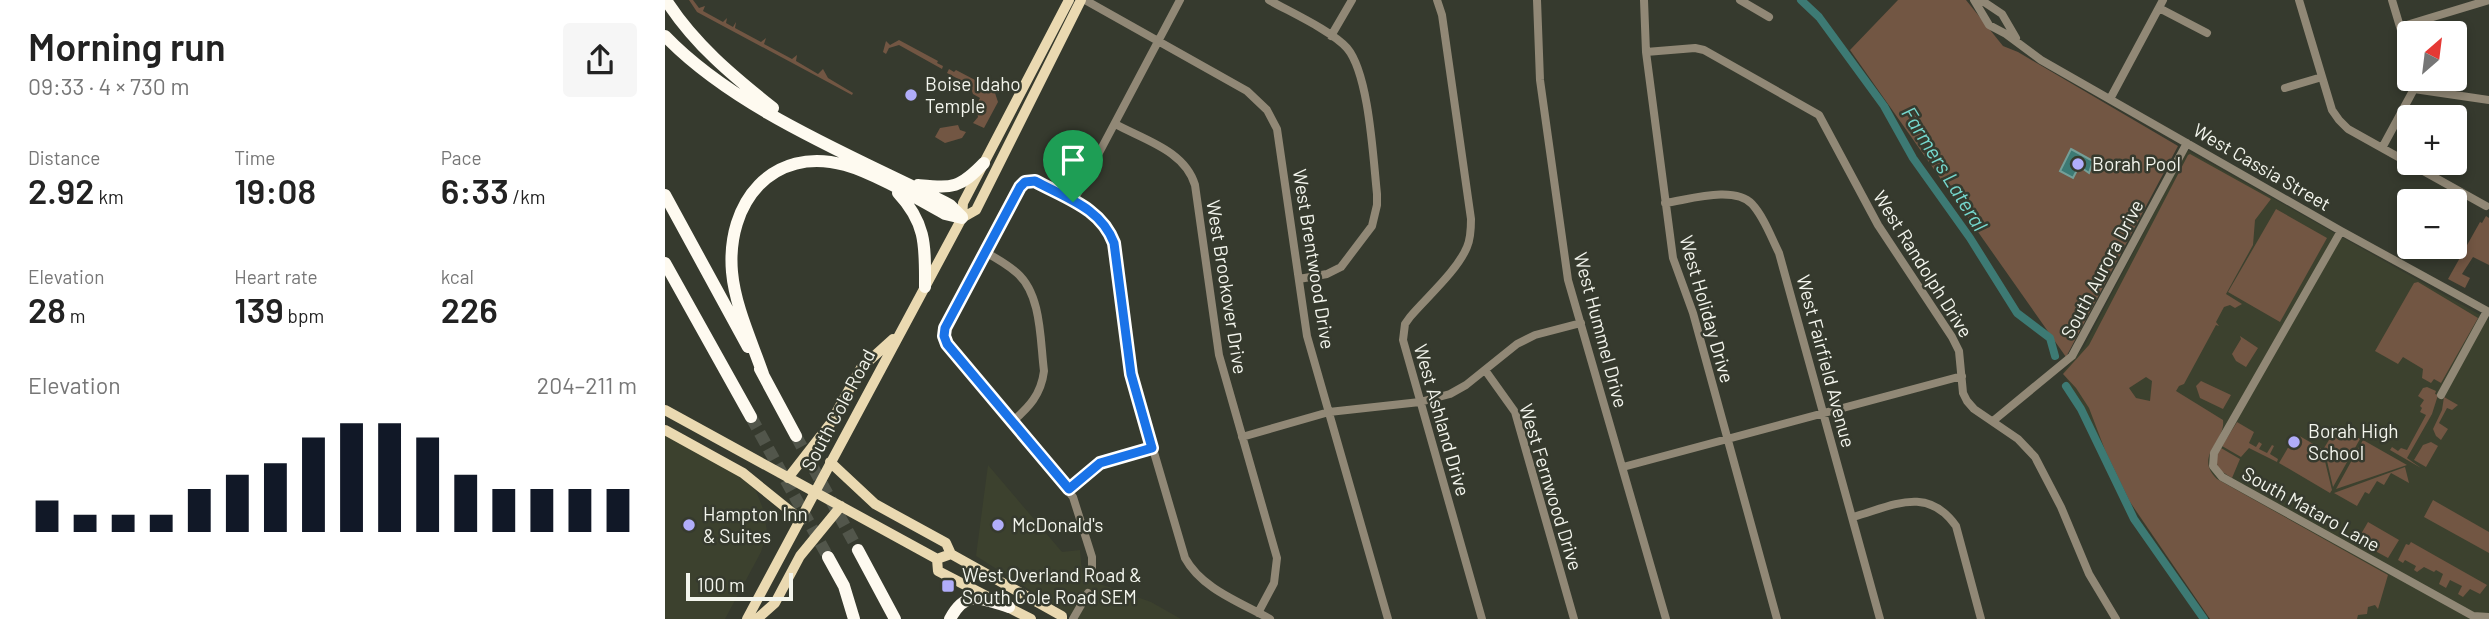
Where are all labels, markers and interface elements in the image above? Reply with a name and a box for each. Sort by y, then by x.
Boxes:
north arrow [2397,21,2467,91]
map controls [2397,21,2467,259]
text: Morning run [28,23,226,69]
button: share [563,23,637,97]
text: 09:33 · 4 × 730 m [28,72,189,100]
place label: Boise Idaho Temple [925,72,1021,117]
marker: Boise Idaho Temple [903,87,919,103]
water label: Farmers Lateral [1897,101,1994,235]
button: + [2397,105,2467,175]
street label: West Cassia Street [2189,118,2335,215]
pin [1043,130,1103,202]
icon: arrive [1054,141,1092,179]
text: Distance [28,146,100,169]
text: Time [234,146,275,169]
text: Pace [441,146,482,169]
place label: Borah Pool [2092,152,2181,175]
marker: Borah Pool [2070,156,2086,172]
street label: West Brentwood Drive [1289,167,1340,351]
text: 2.92 [28,169,95,211]
text: 19:08 [234,169,316,211]
text: 6:33 [441,169,509,211]
text: km [95,185,124,208]
text: /km [509,185,545,208]
street label: West Randolph Drive [1869,186,1978,341]
button: − [2397,189,2467,259]
street label: South Aurora Drive [2055,195,2148,342]
street label: West Brookover Drive [1202,198,1253,376]
street label: West Holiday Drive [1675,232,1740,385]
street label: West Hummel Drive [1570,250,1633,410]
text: Elevation [28,265,105,288]
text: Heart rate [234,265,318,288]
text: kcal [441,265,474,288]
street label: West Fairfield Avenue [1792,272,1861,450]
text: 28 [28,288,66,330]
text: 139 [234,288,284,330]
text: 226 [441,288,498,330]
text: m [66,304,85,327]
text: bpm [284,304,324,327]
street label: West Ashland Drive [1410,341,1475,499]
street label: South Cole Road [796,345,879,475]
text: Elevation [28,371,121,399]
text: 204–211 m [537,371,637,399]
street label: West Fernwood Drive [1515,401,1588,573]
place label: Borah High School [2308,419,2399,464]
marker: Borah High School [2286,434,2302,450]
street label: South Mataro Lane [2238,461,2384,556]
place label: Hampton Inn & Suites [703,502,808,547]
place label: McDonald's [1012,513,1103,536]
marker: Hampton Inn & Suites [681,517,697,533]
marker: McDonald's [990,517,1006,533]
place label: West Overland Road & South Cole Road SEM [962,563,1142,608]
scale bar [686,570,793,602]
text: 100 m [697,573,745,596]
marker: West Overland Road & South Cole Road SEM [940,578,956,594]

